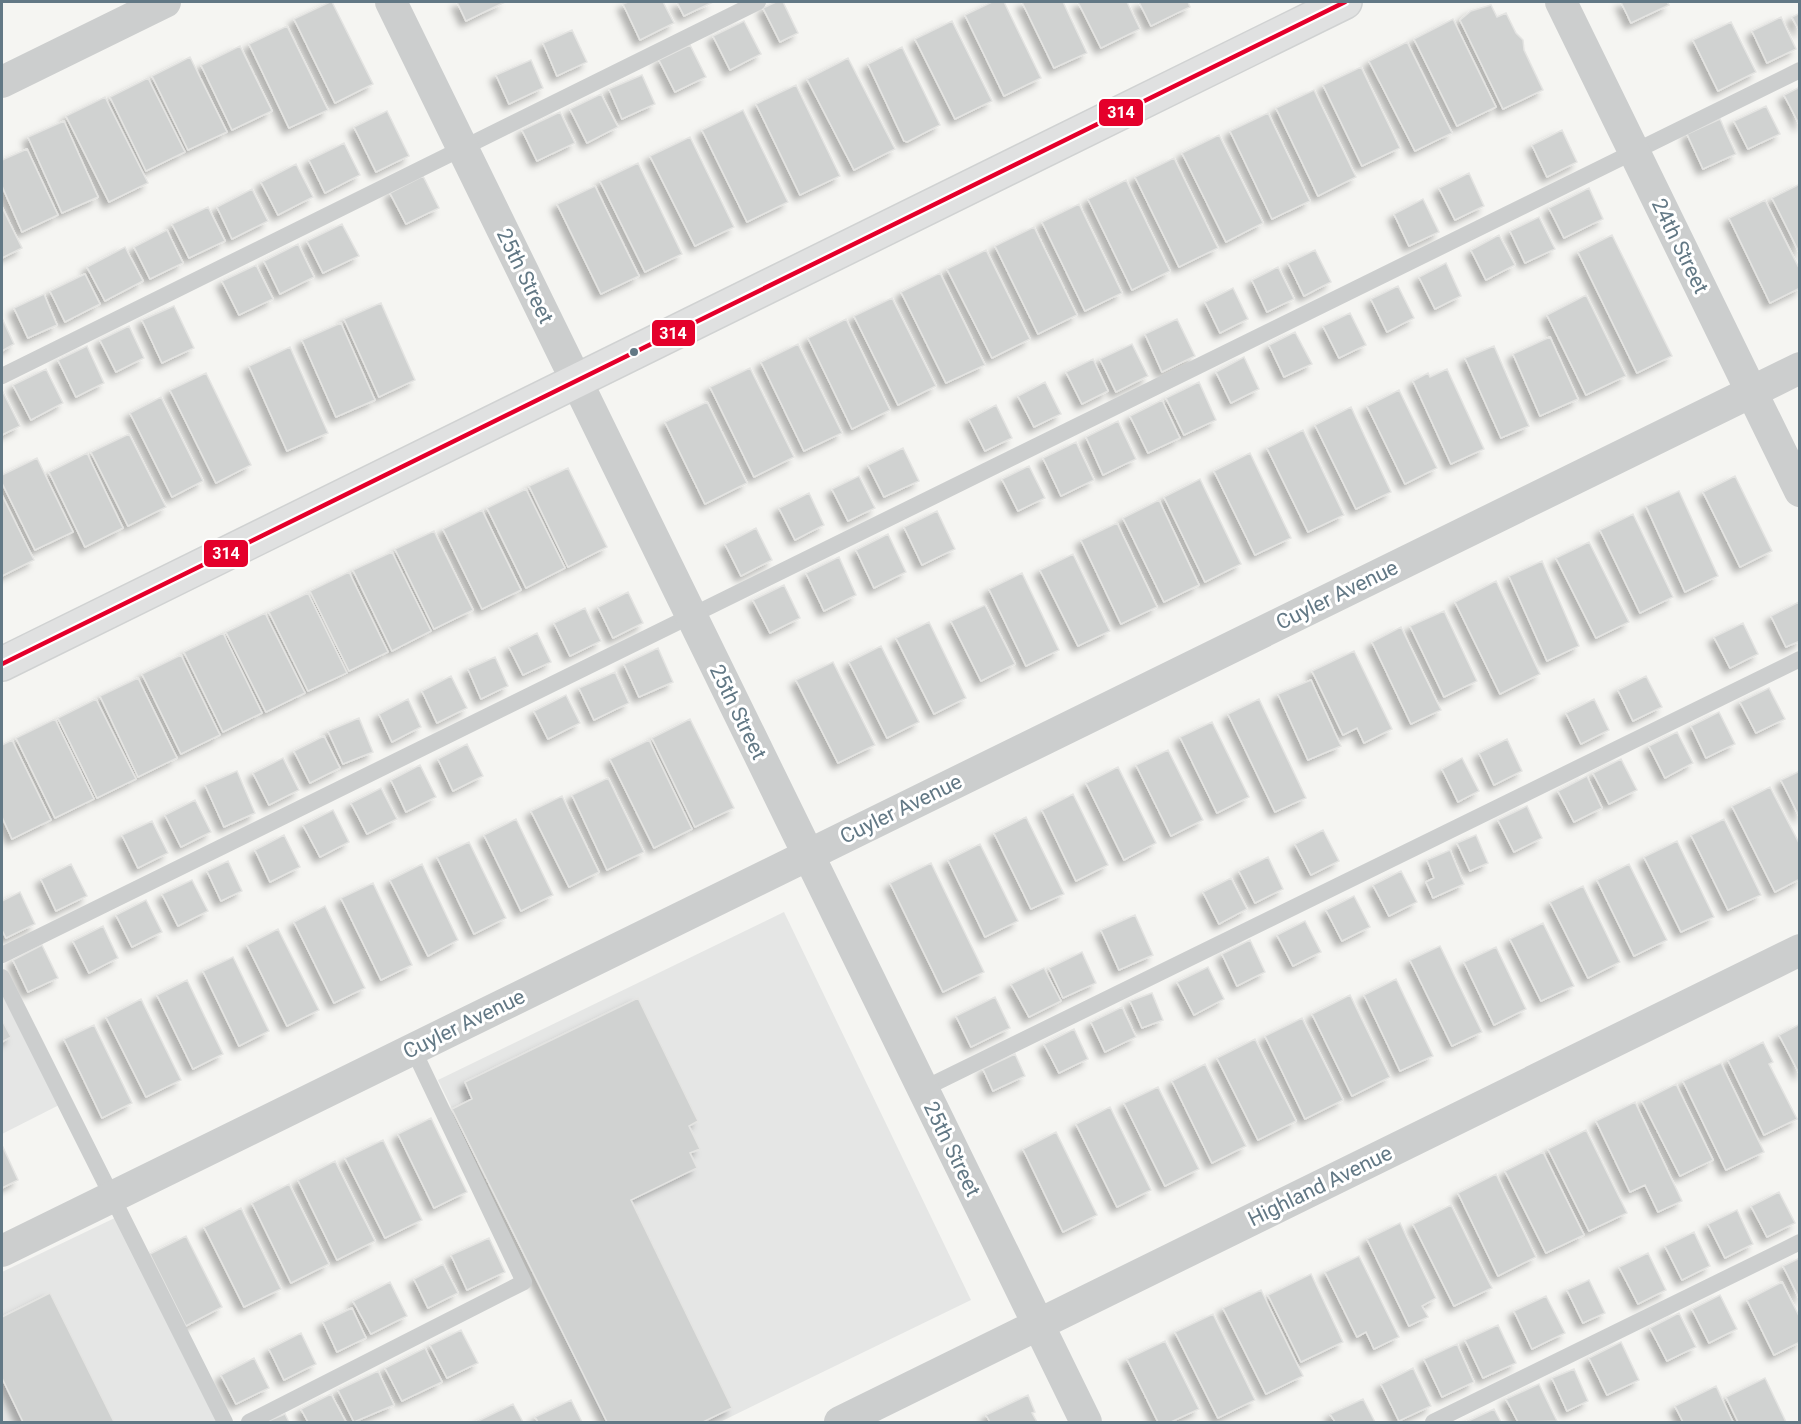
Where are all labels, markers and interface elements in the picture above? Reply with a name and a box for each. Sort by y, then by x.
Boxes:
line badge: 314 [1098,98,1144,127]
text: 314 [1107,103,1135,122]
street label: 24th Street [1647,195,1713,298]
street label: 25th Street [492,225,558,328]
line badge: 314 [651,319,696,347]
text: 314 [659,324,687,343]
unlabelled marker [628,346,640,358]
line badge: 314 [203,539,249,568]
text: 314 [212,544,240,563]
street label: Cuyler Avenue [1272,555,1402,635]
street label: 25th Street [705,661,771,764]
street label: Cuyler Avenue [836,769,966,849]
street label: Cuyler Avenue [399,984,529,1064]
street label: 25th Street [919,1098,985,1201]
street label: Highland Avenue [1244,1141,1396,1231]

